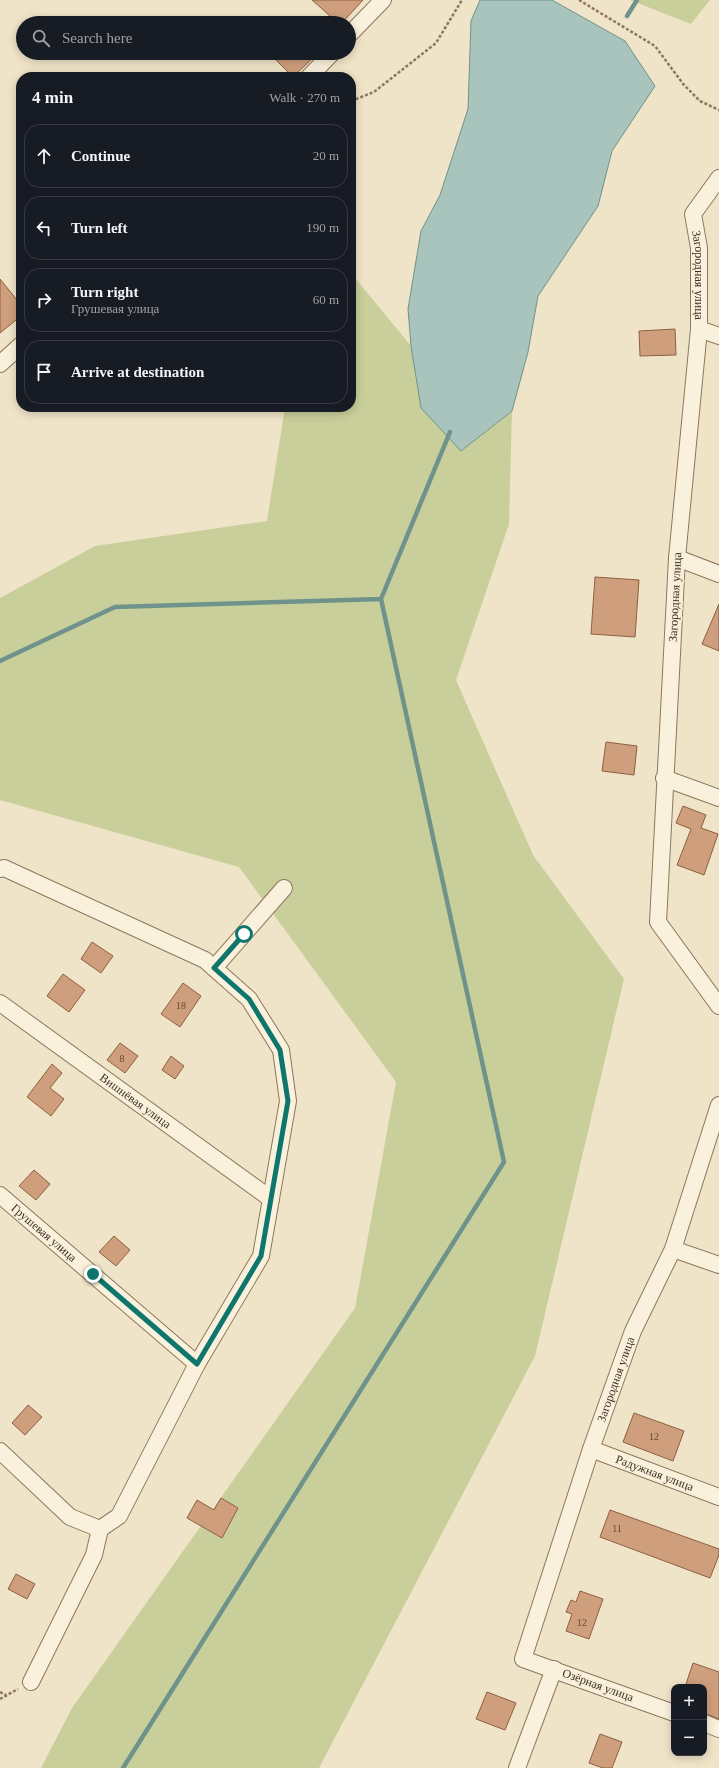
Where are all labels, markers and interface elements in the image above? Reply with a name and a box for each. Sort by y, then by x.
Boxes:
search box [16,16,356,60]
icon: search [30,27,52,49]
text: Search here [62,30,132,46]
text: 4 min [32,88,73,107]
text: Walk · 270 m [269,90,340,105]
icon: ahead [33,145,55,167]
text: Continue [71,148,130,164]
text: 20 m [313,148,339,163]
icon: left [33,217,55,239]
text: Turn left [71,220,128,236]
text: 190 m [306,220,339,235]
street label: Загородная улица [689,229,706,321]
text: Turn right [71,284,138,300]
icon: right [33,289,55,311]
text: 60 m [313,292,339,307]
text: Грушевая улица [71,301,159,316]
icon: arrive [33,361,55,383]
text: Arrive at destination [71,364,204,380]
street label: Загородная улица [666,551,684,642]
route start [235,925,253,943]
house number: 18 [176,1000,186,1011]
house number: 8 [120,1053,125,1064]
street label: Вишнёвая улица [97,1070,174,1132]
street label: Грушевая улица [8,1201,80,1265]
route end [84,1265,102,1283]
street label: Загородная улица [594,1334,638,1424]
house number: 12 [649,1431,659,1442]
street label: Радужная улица [614,1452,696,1494]
house number: 11 [612,1523,622,1534]
house number: 12 [577,1617,587,1628]
street label: Озёрная улица [561,1666,636,1705]
map controls [671,1684,707,1756]
button: + [671,1684,707,1720]
button: − [671,1720,707,1756]

